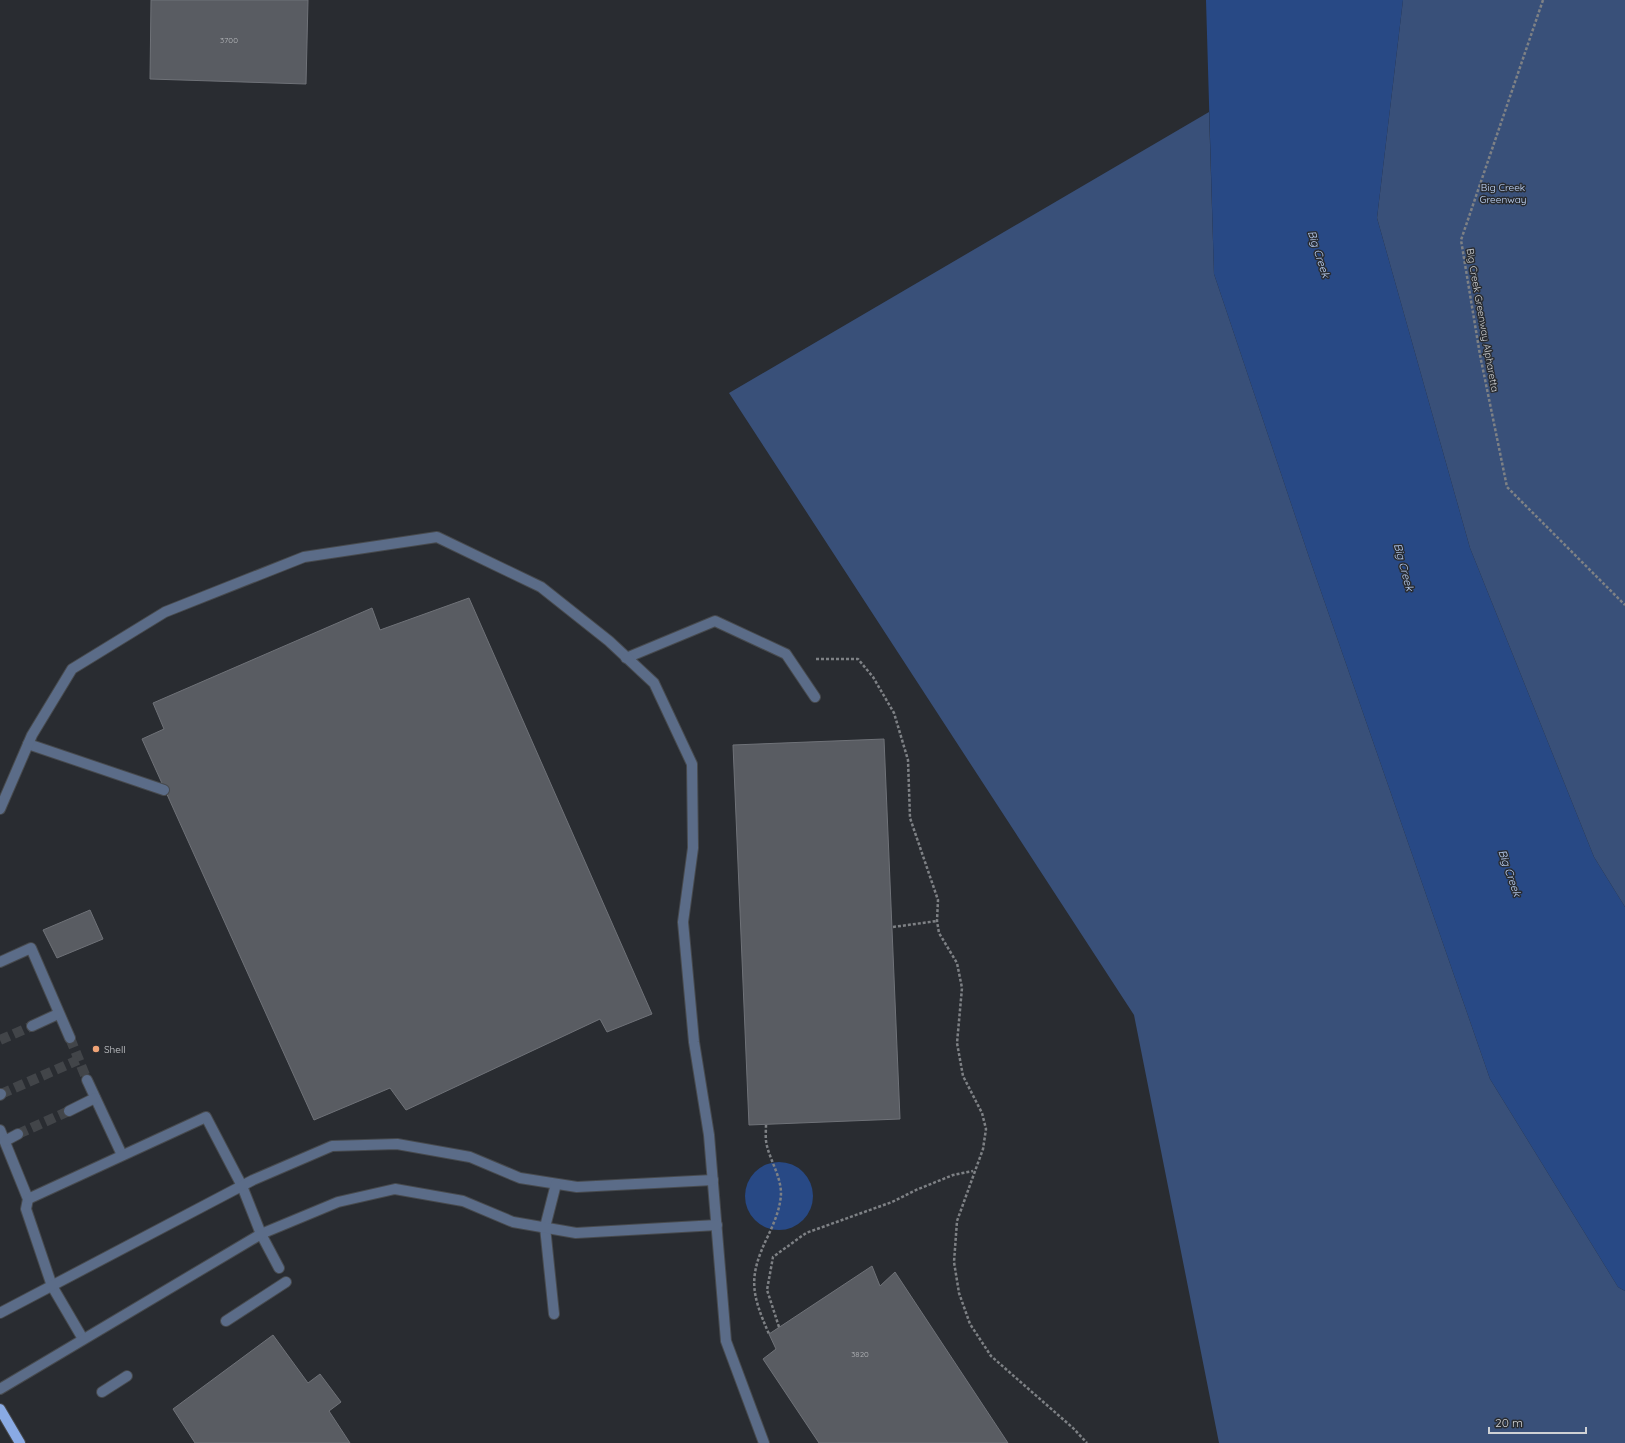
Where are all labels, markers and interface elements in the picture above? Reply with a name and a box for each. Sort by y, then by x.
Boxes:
house number: 3700 [220,35,238,45]
park label: Big Creek Greenway [1480,181,1526,206]
water label: Big Creek [1305,229,1334,280]
street label: Big Creek Greenway Alpharetta [1463,247,1502,393]
water label: Big Creek [1391,542,1417,593]
water label: Big Creek [1495,848,1525,899]
place label: Shell [104,1043,126,1056]
marker: Shell [91,1044,101,1054]
house number: 3820 [851,1349,869,1359]
scale bar [1489,1409,1586,1435]
text: 20 m [1495,1415,1523,1430]

